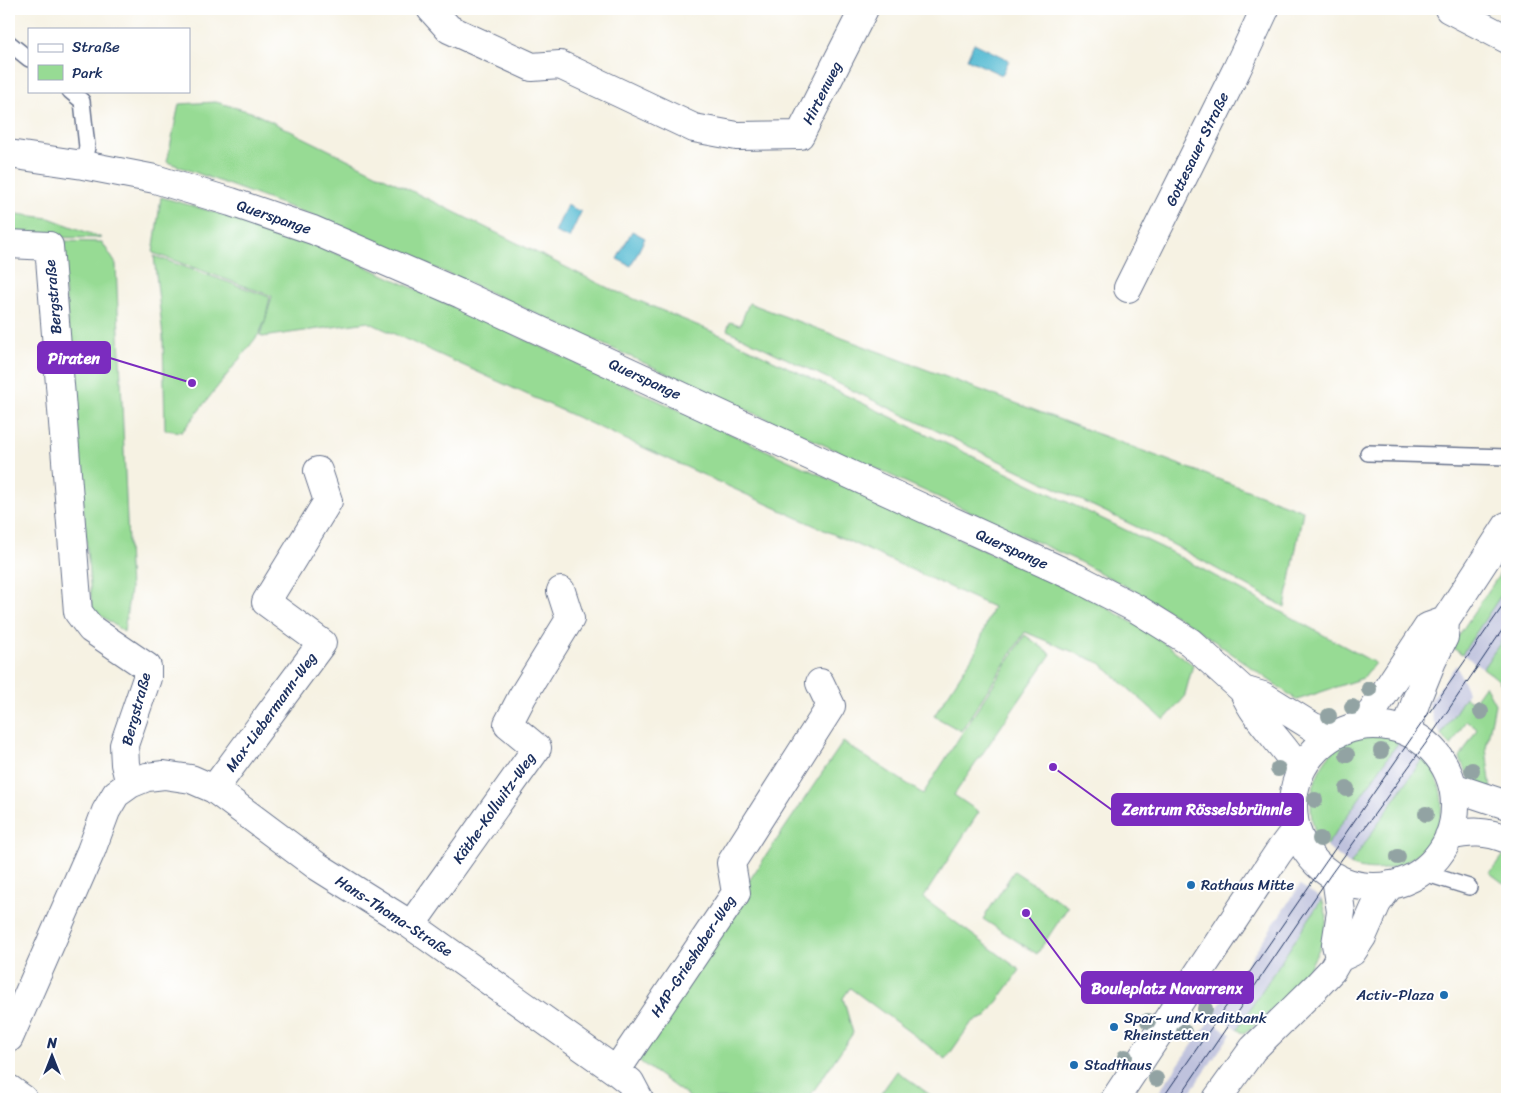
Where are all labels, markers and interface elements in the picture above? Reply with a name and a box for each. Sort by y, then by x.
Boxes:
legend [28,28,190,92]
text: Straße [72,34,120,60]
street label: Hirtenweg [795,56,849,129]
text: Park [72,60,103,86]
street label: Gottesauer Straße [1158,87,1236,211]
street label: Querspange [233,192,315,242]
street label: Bergstraße [37,259,69,335]
callout: Piraten [38,342,110,373]
text: Piraten [48,344,100,373]
street label: Querspange [604,351,686,407]
street label: Querspange [971,521,1053,577]
street label: Max-Liebermann-Weg [218,646,324,778]
street label: Bergstraße [114,669,158,749]
street label: Käthe-Kollwitz-Weg [446,746,543,869]
callout: Zentrum Rösselsbrünnle [1112,794,1303,825]
text: Zentrum Rösselsbrünnle [1121,795,1293,824]
street label: Hans-Thoma-Straße [330,868,458,964]
place label: Rathaus Mitte [1201,872,1294,898]
marker: Rathaus Mitte [1185,879,1197,891]
street label: HAP-Grieshaber-Weg [643,889,743,1023]
callout: Bouleplatz Navarrenx [1082,972,1253,1003]
text: Bouleplatz Navarrenx [1091,974,1244,1003]
place label: Activ-Plaza [1355,982,1434,1008]
marker: Activ-Plaza [1438,989,1450,1001]
place label: Spar- und Kreditbank Rheinstetten [1124,1005,1268,1048]
marker: Spar- und Kreditbank Rheinstetten [1108,1021,1120,1033]
north arrow [28,1030,78,1080]
text: N [46,1031,57,1056]
place label: Stadthaus [1084,1052,1152,1078]
marker: Stadthaus [1068,1059,1080,1071]

